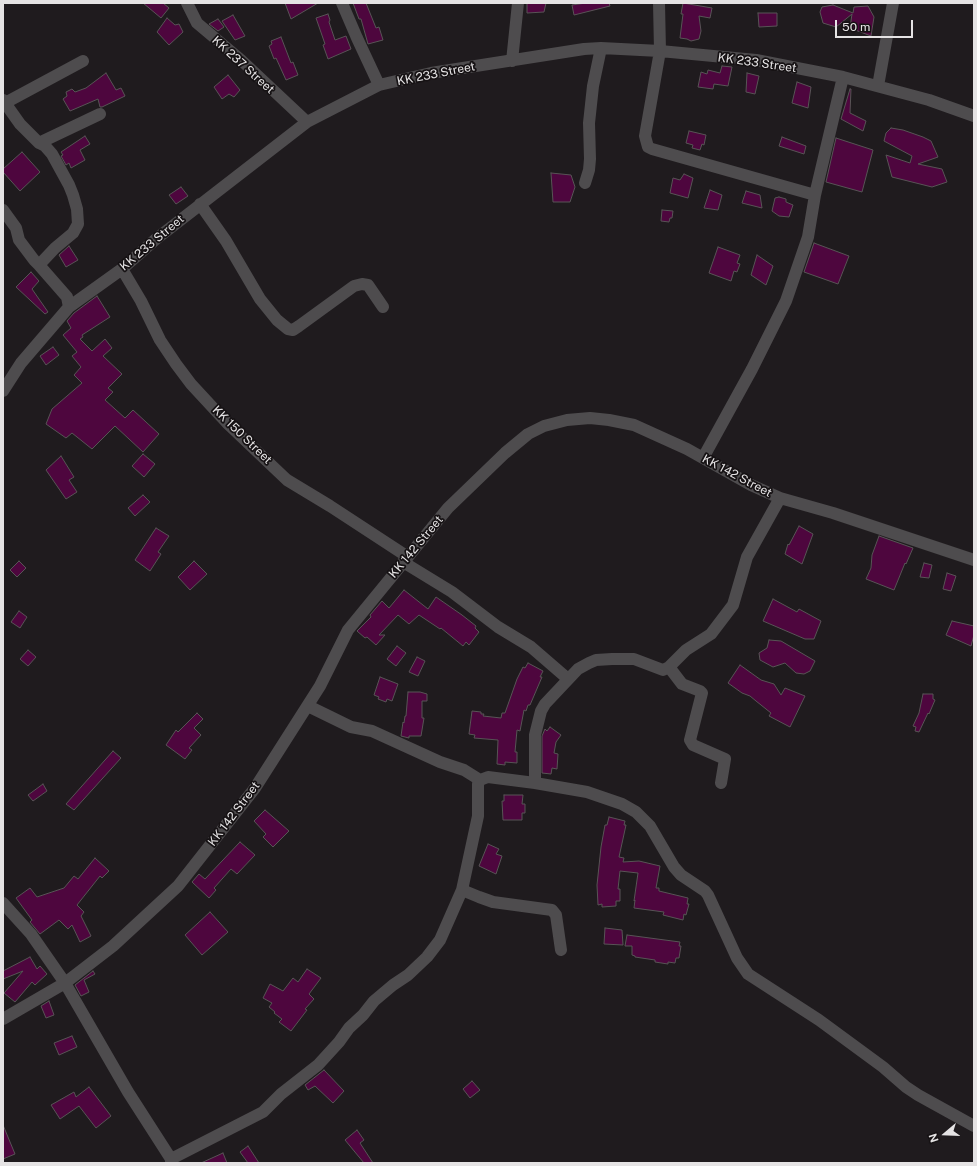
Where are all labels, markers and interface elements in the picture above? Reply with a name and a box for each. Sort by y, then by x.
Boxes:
scale bar [837,12,915,38]
text: 50 m [842,20,870,34]
street label: KK 237 Street [209,33,277,97]
street label: KK 233 Street [717,50,797,76]
street label: KK 233 Street [396,59,476,89]
street label: KK 233 Street [117,212,187,274]
street label: KK 150 Street [209,403,275,467]
street label: KK 142 Street [700,452,774,500]
street label: KK 142 Street [386,513,446,581]
street label: KK 142 Street [205,779,263,849]
north arrow [925,1114,965,1154]
text: N [927,1132,941,1144]

